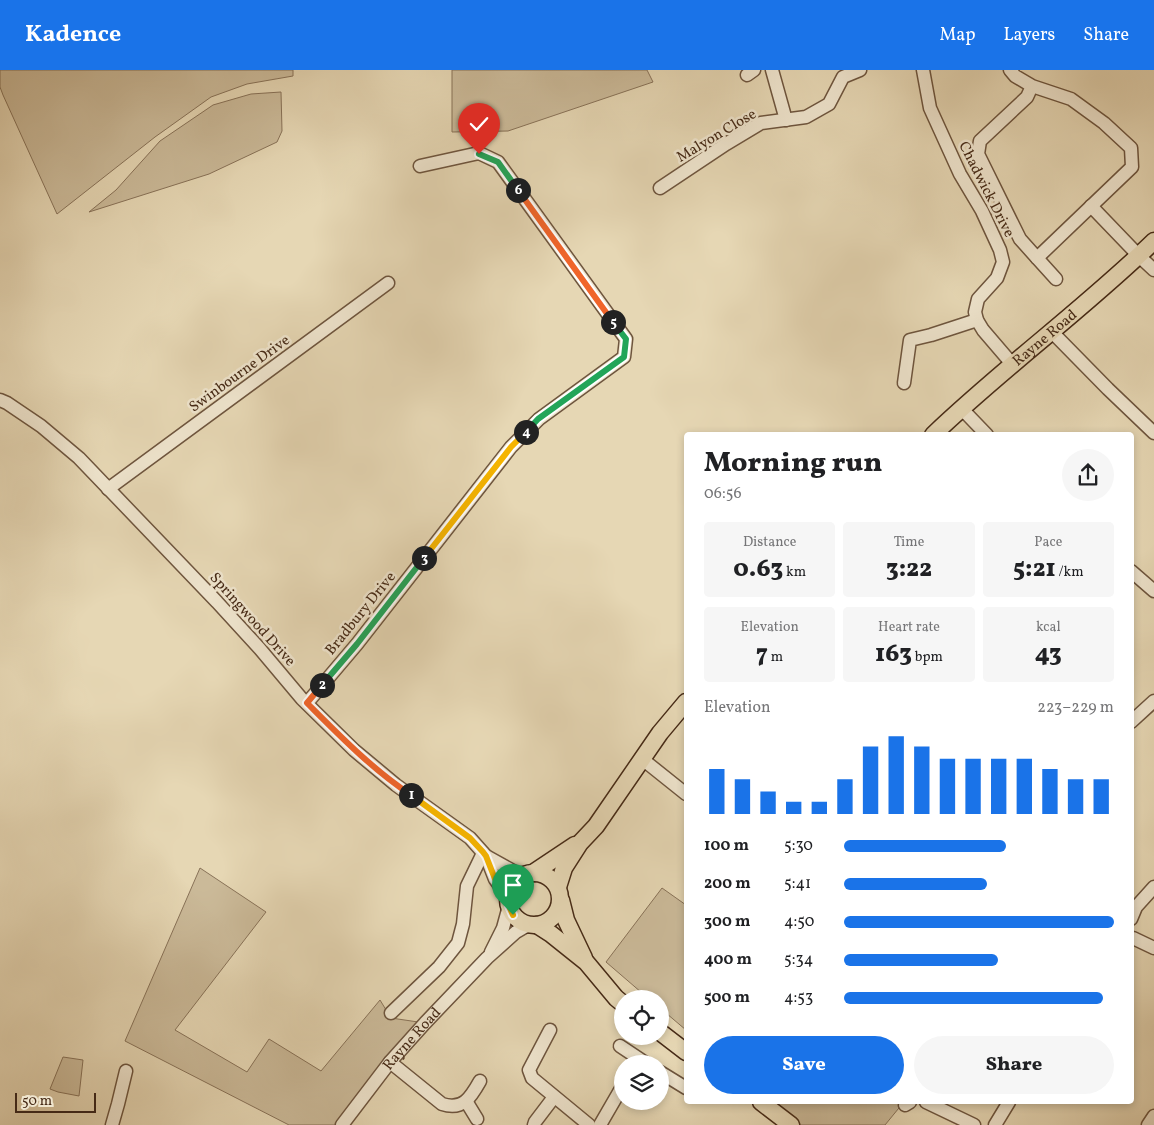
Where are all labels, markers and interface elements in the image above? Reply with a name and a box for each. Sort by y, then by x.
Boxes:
text: Kadence [25,18,121,52]
text: Map [939,23,975,48]
text: Layers [1003,23,1055,48]
text: Share [1083,23,1129,48]
pin [458,103,500,154]
street label: Malyon Close [673,104,761,168]
icon: check [465,110,493,138]
street label: Chadwick Drive [952,138,1019,241]
pin: 6 [506,178,530,202]
text: 6 [515,181,522,200]
street label: Rayne Road [1009,305,1082,372]
pin: 5 [600,310,626,334]
text: 5 [610,313,617,332]
street label: Swinbourne Drive [185,330,295,418]
pin: 4 [514,420,538,444]
text: 4 [522,423,531,442]
text: Morning run [704,444,882,483]
button: share [1062,449,1114,501]
text: 06:56 [704,483,742,505]
text: Distance [743,533,796,552]
text: Time [894,533,924,552]
text: Pace [1034,533,1062,552]
pin: 3 [412,546,436,570]
text: 3 [421,549,428,568]
text: 0.63 [733,552,783,587]
text: 3:22 [886,552,932,587]
text: 5:21 [1013,552,1056,587]
text: km [783,563,806,582]
text: /km [1056,563,1084,582]
street label: Springwood Drive [204,568,300,672]
street label: Bradbury Drive [321,568,401,660]
text: Elevation [741,618,799,637]
text: Heart rate [878,618,940,637]
text: kcal [1036,618,1061,637]
text: 7 [756,637,768,672]
text: 163 [875,637,912,672]
text: 43 [1035,637,1062,672]
text: m [768,648,783,667]
text: bpm [912,648,943,667]
pin: 2 [310,672,334,698]
text: 2 [319,676,326,695]
text: Elevation [704,697,771,719]
text: 223–229 m [1037,697,1114,719]
pin: 1 [398,782,424,808]
text: 1 [409,786,414,805]
text: 100 m [704,835,749,857]
text: 5:30 [784,835,813,857]
pin [492,864,534,915]
icon: arrive [499,871,527,899]
text: 200 m [704,873,751,895]
text: 5:41 [784,873,811,895]
text: 300 m [704,911,750,933]
text: 4:50 [784,911,814,933]
text: 400 m [704,949,752,971]
text: 5:34 [784,949,813,971]
text: 500 m [704,987,750,1009]
text: 4:53 [784,987,813,1009]
map controls [614,990,669,1110]
button: locate [614,990,669,1045]
street label: Rayne Road [378,1003,447,1075]
button: Save [704,1036,904,1094]
button: Share [914,1036,1114,1094]
button: layers [614,1055,669,1110]
scale bar [15,1090,96,1113]
text: 50 m [22,1092,52,1111]

